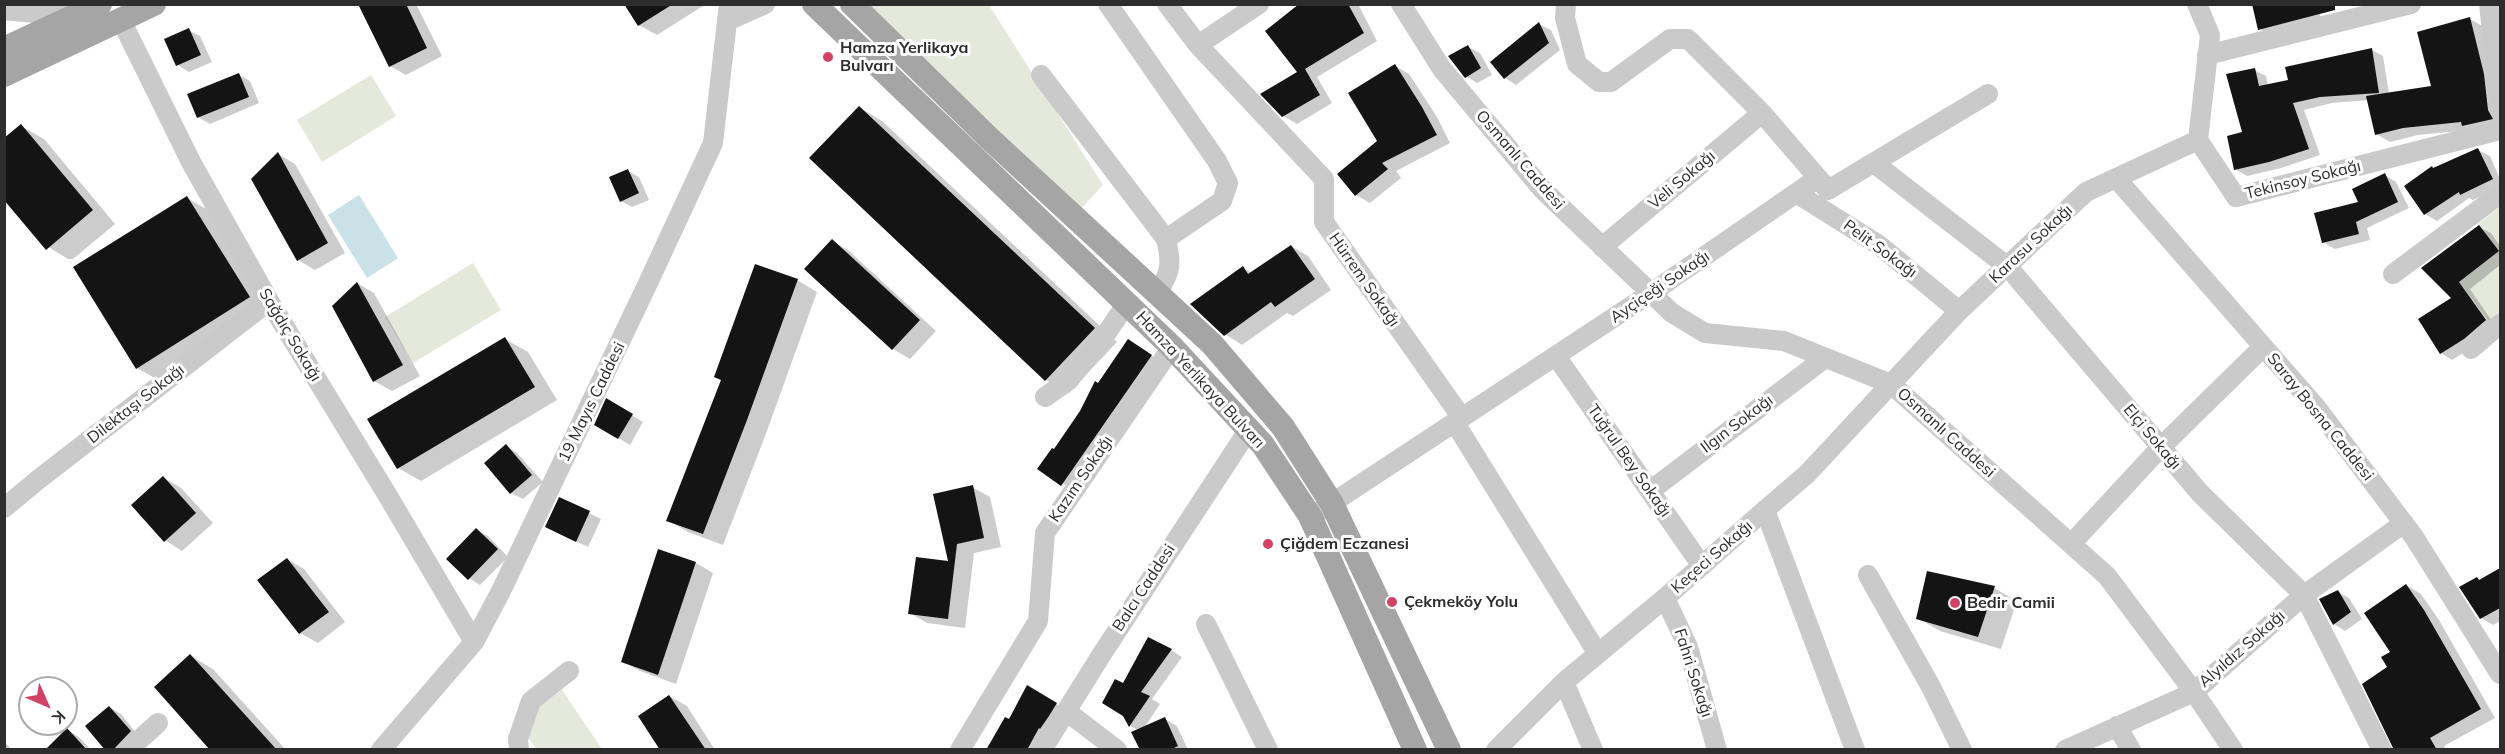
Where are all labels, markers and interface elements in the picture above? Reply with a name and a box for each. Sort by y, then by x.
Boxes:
place label: Hamza Yerlikaya Bulvarı [840,38,969,76]
marker: Hamza Yerlikaya Bulvarı [821,50,835,64]
street label: Osmanlı Caddesi [1472,107,1568,213]
street label: Veli Sokağı [1645,147,1719,213]
street label: Tekinsoy Sokağı [2243,156,2363,204]
street label: Karasu Sokağı [1985,201,2077,287]
street label: Pelit Sokağı [1839,216,1921,282]
street label: Hürrem Sokağı [1325,229,1403,331]
street label: Ayçiçeği Sokağı [1607,247,1713,327]
street label: Sağdıç Sokağı [255,285,325,385]
street label: Hamza Yerlikaya Bulvarı [1132,308,1268,452]
street label: 19 Mayıs Caddesi [555,339,629,465]
street label: Saray Bosna Caddesi [2263,349,2377,485]
street label: Dilektaşı Sokağı [84,360,188,448]
street label: Osmanlı Caddesi [1893,384,1999,482]
street label: Ilgın Sokağı [1697,391,1777,457]
street label: Elçi Sokağı [2119,400,2185,474]
street label: Tuğrul Bey Sokağı [1583,401,1675,521]
street label: Kazım Sokağı [1045,432,1117,526]
street label: Keçeci Sokağı [1667,517,1757,597]
place label: Çiğdem Eczanesi [1280,534,1409,554]
marker: Çiğdem Eczanesi [1261,537,1275,551]
street label: Balcı Caddesi [1109,541,1179,635]
place label: Çekmeköy Yolu [1404,592,1518,612]
place label: Bedir Camii [1967,593,2055,613]
marker: Çekmeköy Yolu [1385,595,1399,609]
marker: Bedir Camii [1948,596,1962,610]
street label: Alyıldız Sokağı [2195,606,2289,692]
street label: Fahri Sokağı [1670,626,1716,720]
north arrow [18,676,78,736]
text: K [48,706,70,728]

